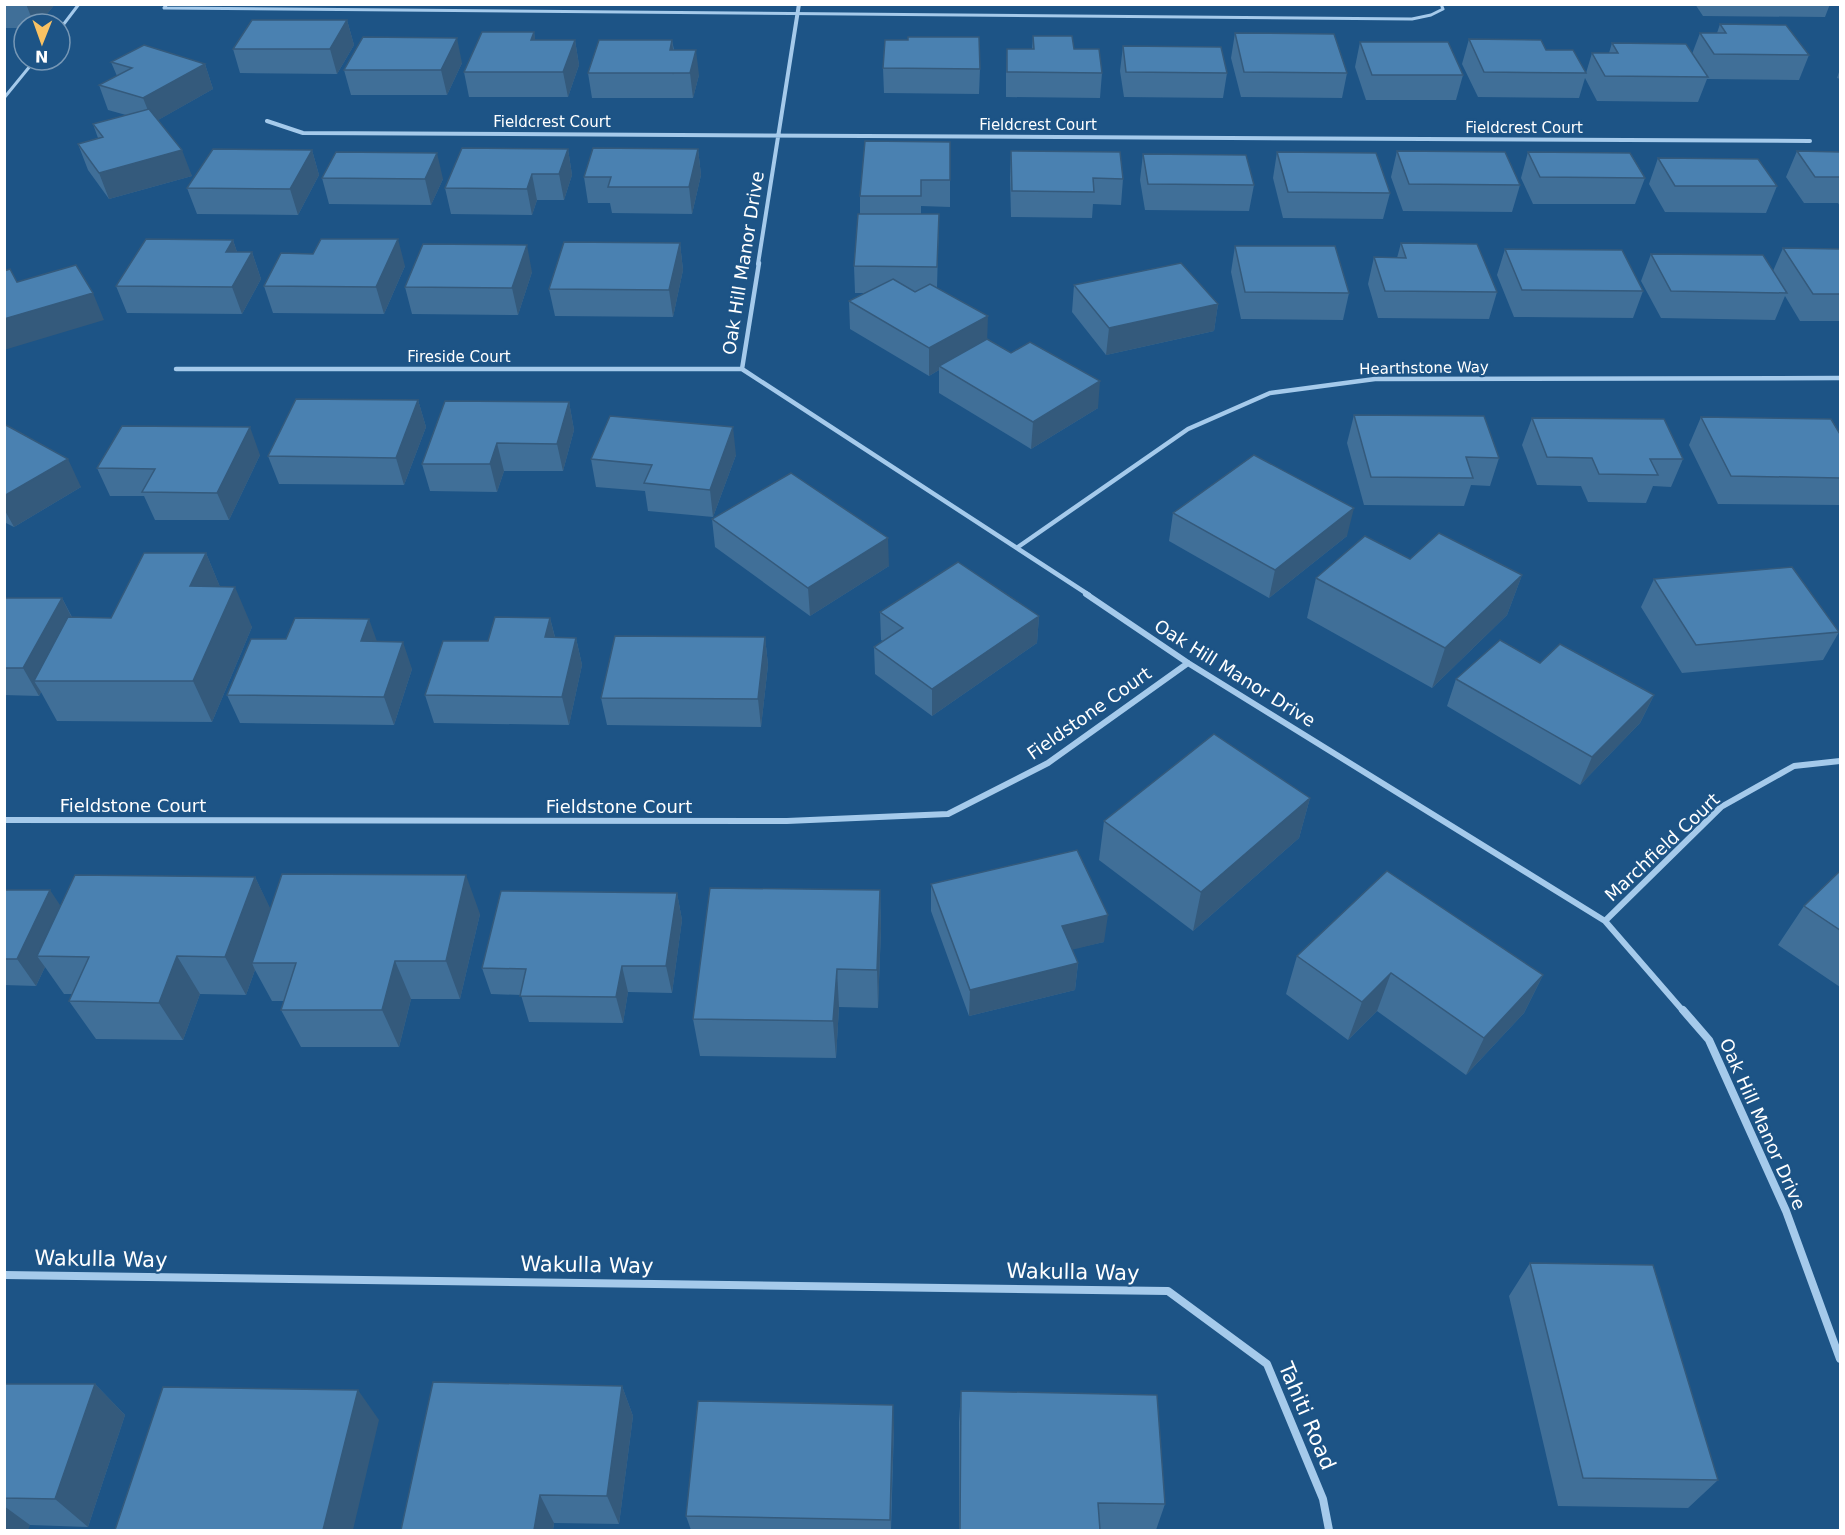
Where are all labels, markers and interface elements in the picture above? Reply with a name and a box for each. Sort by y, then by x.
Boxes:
north arrow [12,12,72,72]
text: N [35,47,49,66]
street label: Fieldcrest Court [493,113,611,131]
street label: Fieldcrest Court [979,116,1097,134]
street label: Fieldcrest Court [1465,119,1583,137]
street label: Oak Hill Manor Drive [718,170,768,356]
street label: Fireside Court [407,348,511,366]
street label: Hearthstone Way [1359,358,1489,378]
street label: Oak Hill Manor Drive [1151,615,1319,731]
street label: Fieldstone Court [1023,662,1155,764]
street label: Marchfield Court [1600,789,1724,905]
street label: Fieldstone Court [60,795,206,816]
street label: Fieldstone Court [546,796,692,817]
street label: Oak Hill Manor Drive [1716,1035,1810,1213]
street label: Wakulla Way [34,1246,168,1272]
street label: Wakulla Way [520,1252,654,1278]
street label: Wakulla Way [1006,1259,1140,1285]
street label: Tahiti Road [1273,1358,1340,1474]

